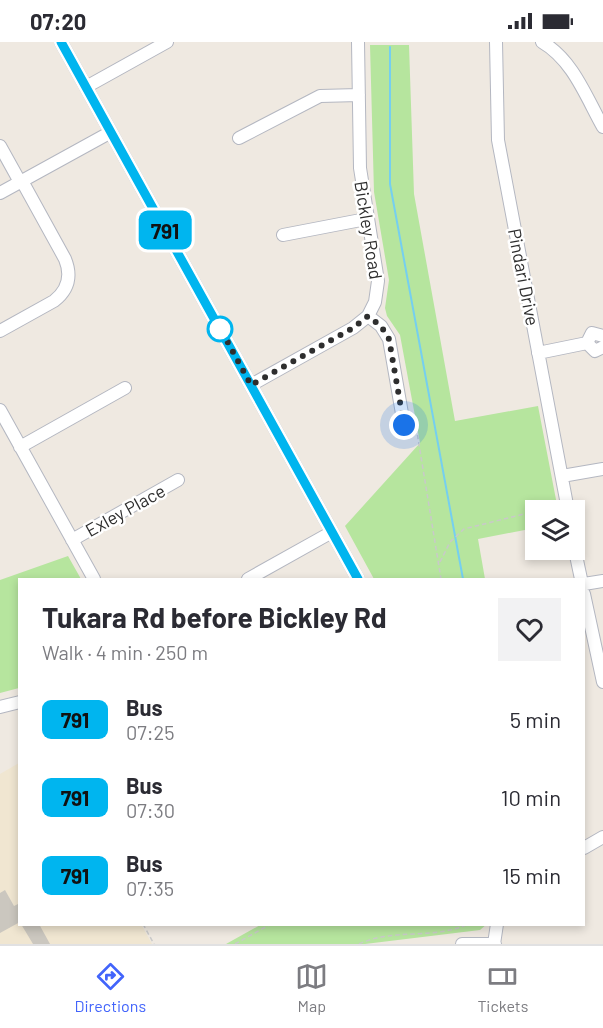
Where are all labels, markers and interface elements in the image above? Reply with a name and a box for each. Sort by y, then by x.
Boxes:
text: 07:20 [30,8,86,34]
street label: Bickley Road [350,179,388,281]
line badge: 791 [130,210,200,249]
text: 791 [151,218,179,243]
street label: Pindari Drive [504,226,544,328]
unlabelled marker [207,316,233,342]
your location [389,410,419,440]
street label: Exley Place [81,479,169,541]
map controls [525,500,585,560]
button: layers [525,500,585,560]
button: heart [498,598,561,661]
text: Tukara Rd before Bickley Rd [42,600,387,634]
text: Walk · 4 min · 250 m [42,640,208,664]
text: Bus [126,694,163,720]
text: 5 min [510,706,561,732]
text: 791 [61,707,89,732]
text: 07:25 [126,720,175,744]
text: Bus [126,772,163,798]
text: 10 min [501,784,561,810]
text: 791 [61,785,89,810]
text: 07:30 [126,798,175,822]
text: Bus [126,850,163,876]
text: 15 min [502,862,561,888]
text: 791 [61,863,89,888]
text: 07:35 [126,876,174,900]
tab: Directions [75,960,146,1015]
tab: Map [295,960,328,1015]
tab: Tickets [477,960,528,1015]

